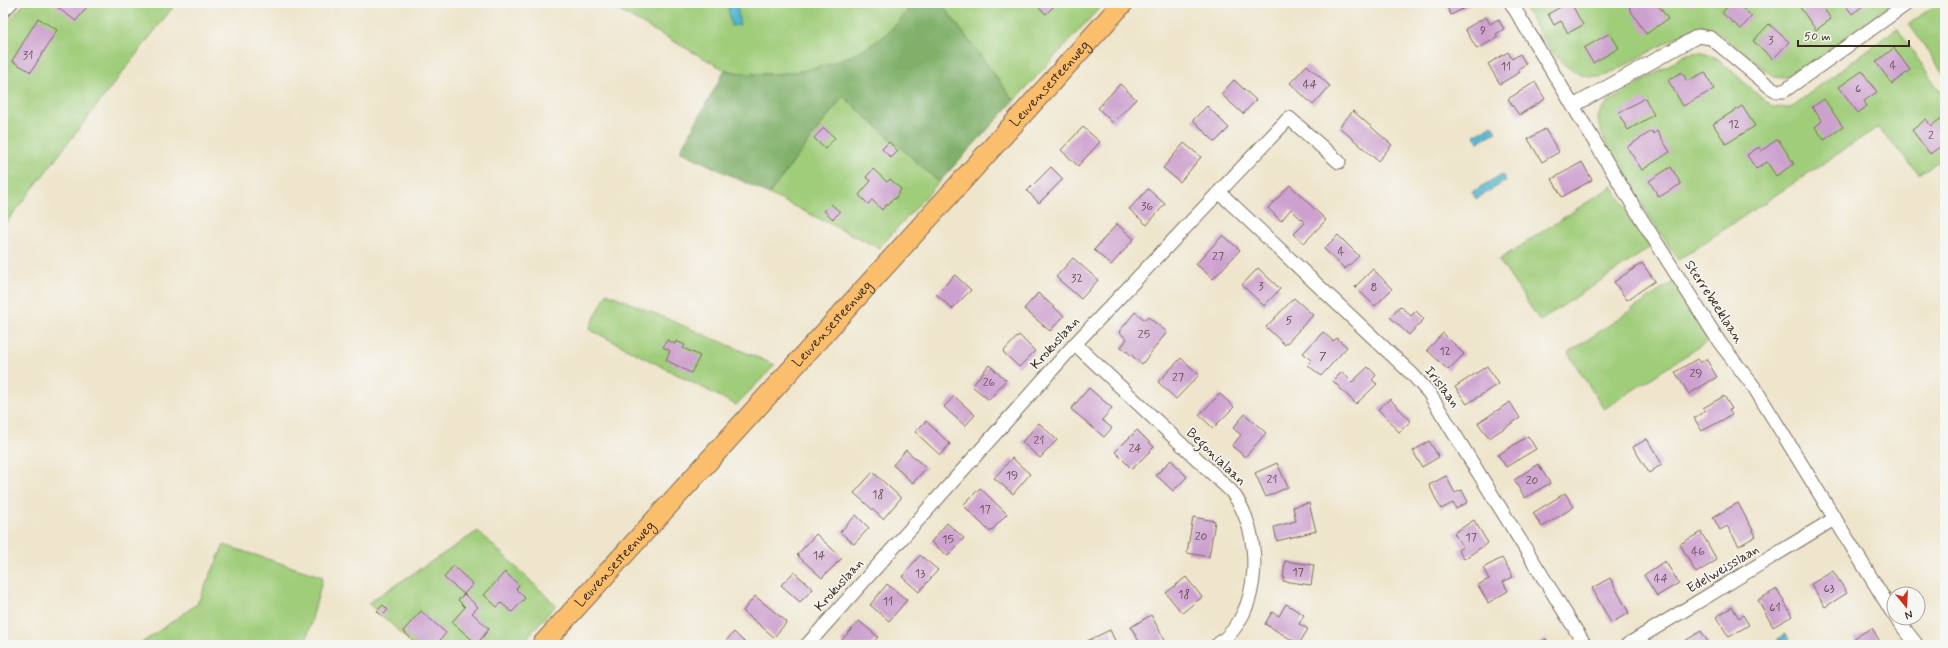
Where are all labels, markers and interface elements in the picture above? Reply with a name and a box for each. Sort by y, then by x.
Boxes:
scale bar [1798,22,1909,48]
house number: 9 [1480,23,1486,39]
text: 50 m [1804,29,1831,45]
house number: 3 [1768,33,1774,49]
street label: Leuvensesteenweg [1006,37,1095,131]
house number: 31 [23,48,33,64]
house number: 4 [1890,58,1897,74]
house number: 11 [1501,59,1511,75]
house number: 44 [1303,77,1317,93]
house number: 6 [1855,81,1861,97]
house number: 12 [1728,117,1740,133]
house number: 2 [1928,128,1934,144]
house number: 36 [1141,199,1153,215]
house number: 4 [1338,244,1345,260]
house number: 27 [1212,249,1224,265]
street label: Sterrebeeklaan [1680,257,1748,347]
house number: 32 [1071,271,1083,287]
street label: Leuvensesteenweg [789,277,877,371]
house number: 3 [1258,279,1264,295]
house number: 8 [1371,280,1377,296]
street label: Krokuslaan [1026,313,1084,373]
house number: 5 [1285,313,1293,329]
house number: 25 [1138,327,1150,343]
house number: 12 [1439,344,1451,360]
house number: 7 [1319,349,1327,365]
street label: Irislaan [1420,363,1464,411]
house number: 29 [1689,366,1703,382]
house number: 27 [1172,370,1184,386]
house number: 26 [983,375,996,391]
street label: Begonialaan [1181,424,1250,491]
house number: 21 [1033,433,1045,449]
house number: 24 [1128,441,1142,457]
house number: 19 [1006,468,1018,484]
house number: 21 [1266,472,1278,488]
house number: 20 [1526,473,1539,489]
house number: 18 [872,487,884,503]
house number: 17 [979,502,991,518]
street label: Leuvensesteenweg [571,517,660,611]
house number: 20 [1195,529,1208,545]
house number: 17 [1465,530,1477,546]
house number: 15 [942,532,954,548]
street label: Edelweisslaan [1684,540,1762,598]
house number: 46 [1691,544,1705,560]
house number: 14 [813,548,825,564]
street label: Krokuslaan [810,555,868,615]
house number: 17 [1292,565,1304,581]
house number: 13 [915,566,925,582]
house number: 44 [1654,571,1668,587]
house number: 63 [1823,581,1835,597]
north arrow [1886,586,1926,626]
house number: 18 [1178,587,1190,603]
house number: 11 [883,594,893,610]
house number: 61 [1769,600,1781,616]
text: N [1903,607,1914,622]

